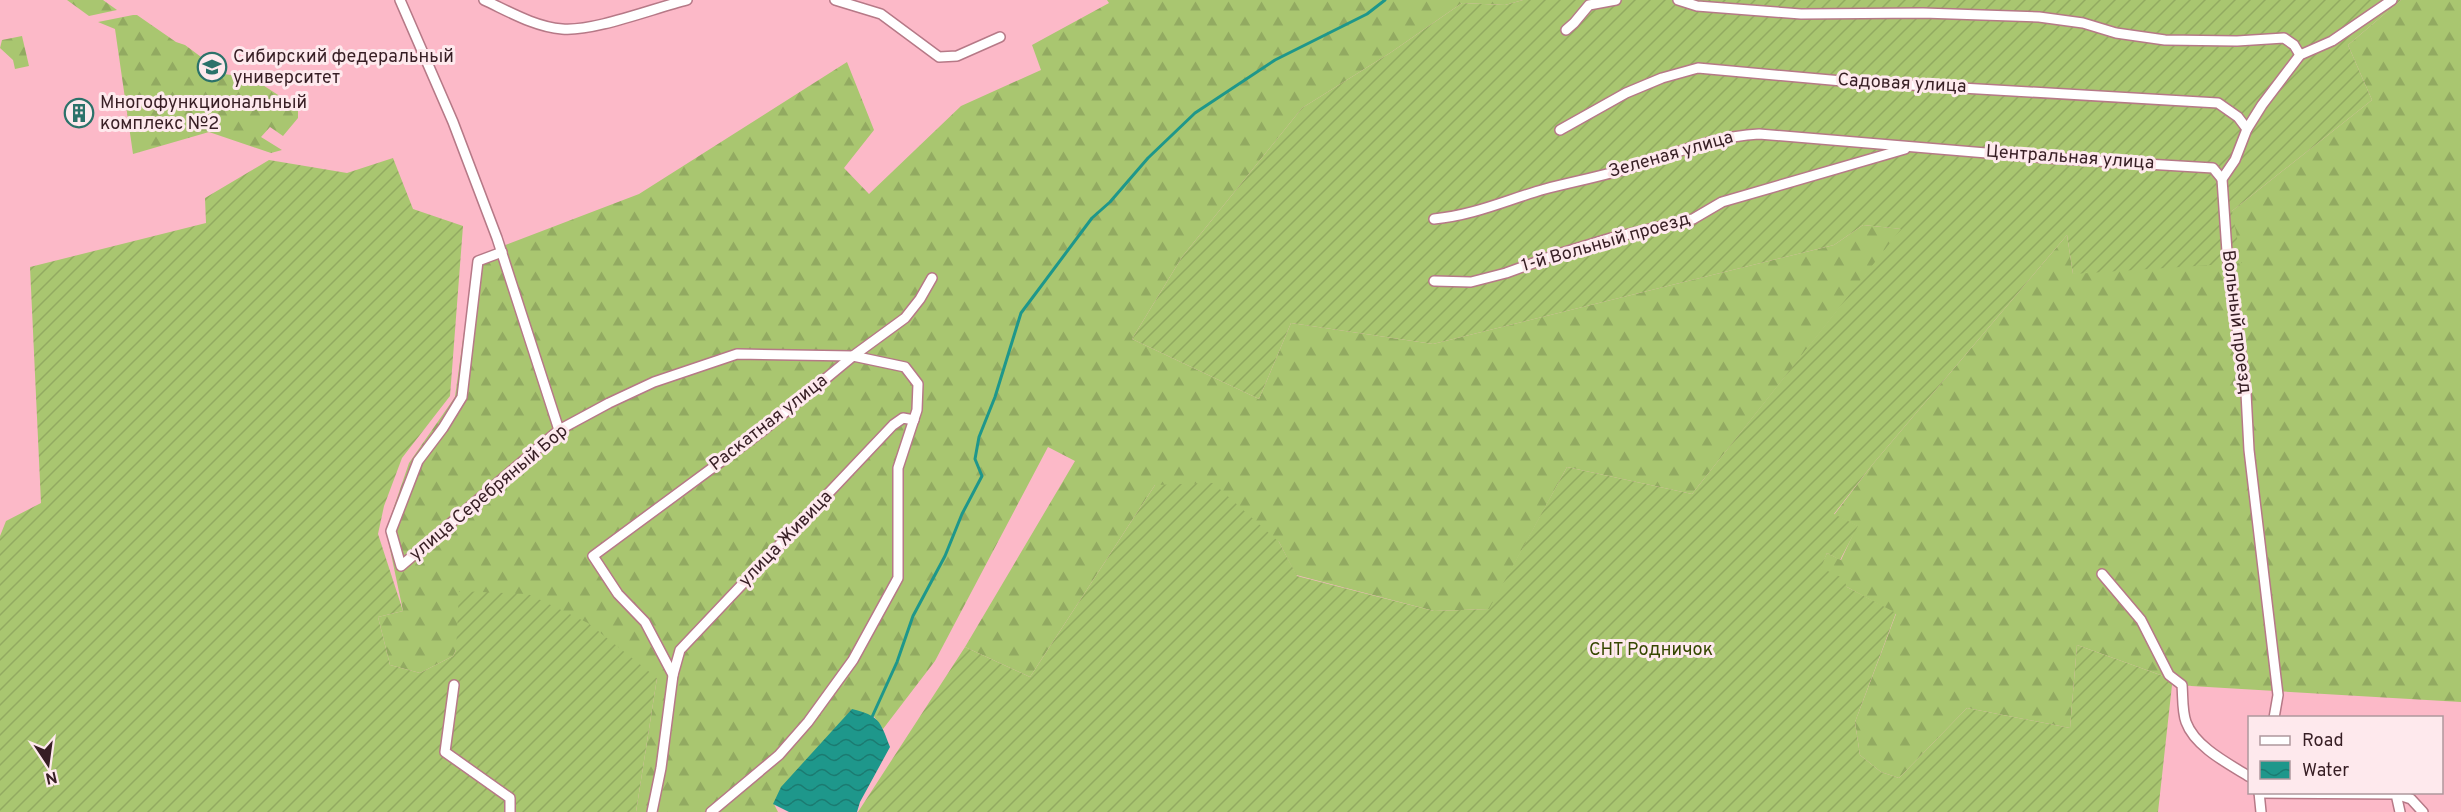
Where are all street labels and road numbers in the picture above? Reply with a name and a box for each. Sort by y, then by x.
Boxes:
street label: Садовая улица [1837,69,1967,99]
street label: Зеленая улица [1606,126,1736,184]
street label: Центральная улица [1985,141,2155,175]
street label: 1-й Вольный проезд [1519,208,1693,278]
street label: Вольный проезд [2216,249,2256,395]
street label: Раскатная улица [705,370,833,476]
street label: улица Серебряный Бор [405,420,573,566]
street label: улица Живица [734,486,838,592]

